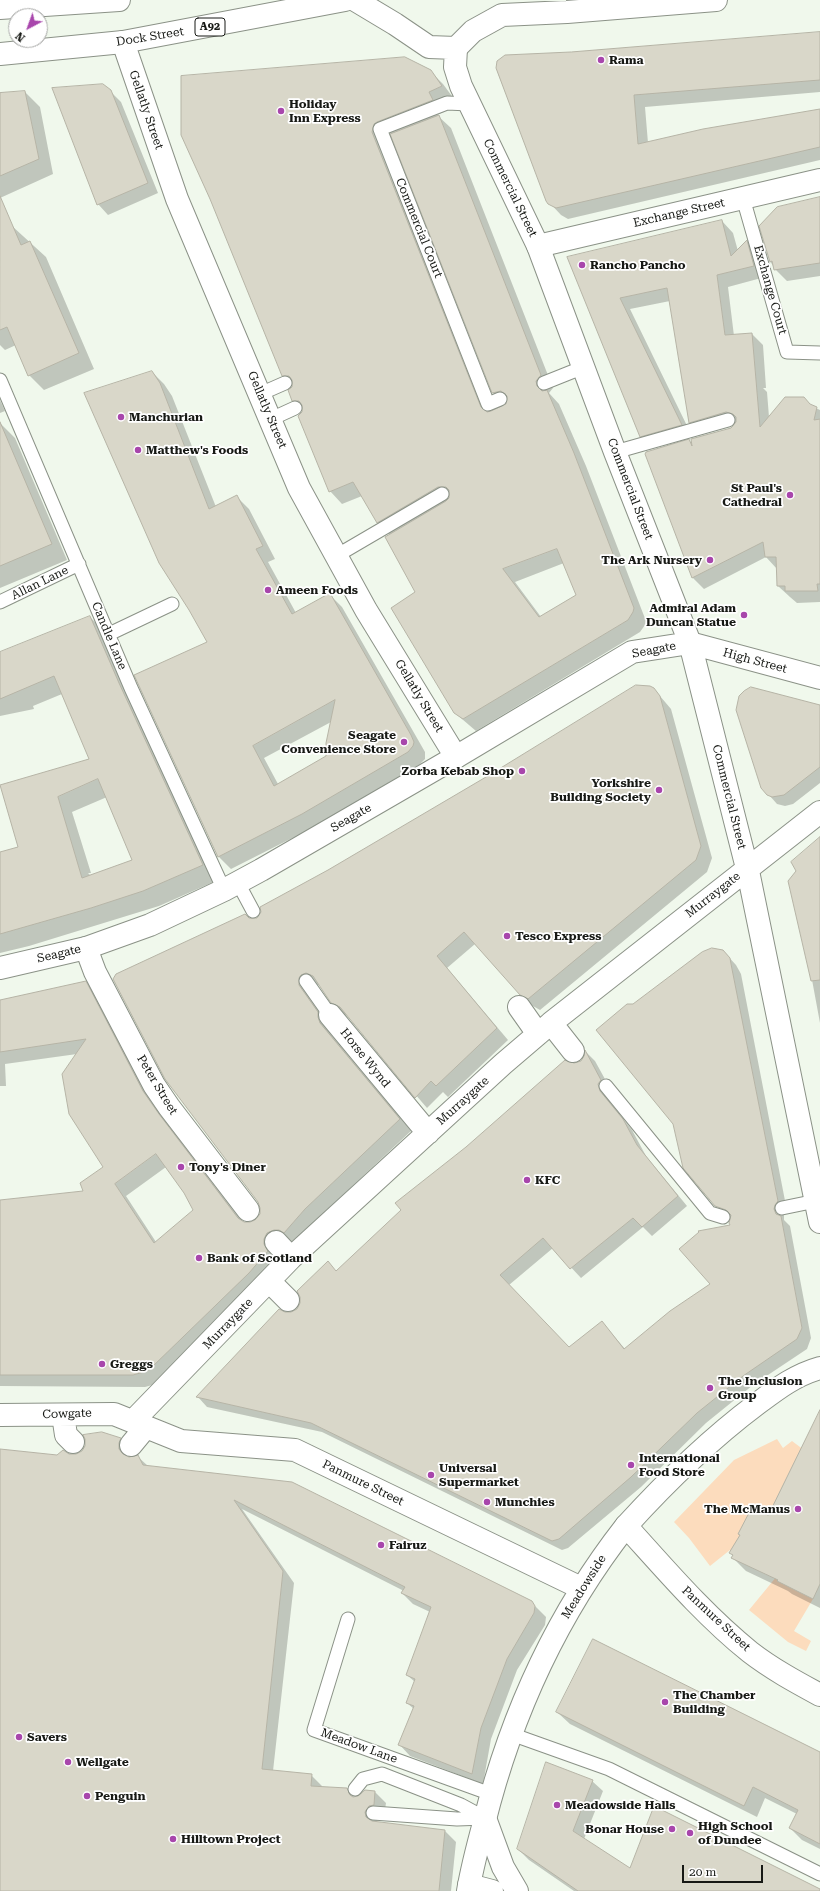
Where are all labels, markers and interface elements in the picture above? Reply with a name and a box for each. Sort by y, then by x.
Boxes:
north arrow [8,8,48,48]
road number: A92 [195,18,225,36]
street label: Dock Street [115,25,185,49]
text: N [13,29,28,44]
place label: Rama [609,53,644,67]
marker: Rama [596,55,606,65]
street label: Gellatly Street [126,69,166,151]
place label: Holiday Inn Express [289,97,361,125]
marker: Holiday Inn Express [276,106,286,116]
street label: Commercial Street [480,137,540,239]
street label: Commercial Court [392,176,446,280]
street label: Exchange Street [632,195,726,231]
street label: Exchange Court [750,244,790,336]
place label: Rancho Pancho [590,258,686,272]
marker: Rancho Pancho [577,260,587,270]
street label: Gellatly Street [244,369,290,451]
place label: Manchurian [129,410,203,424]
marker: Manchurian [116,412,126,422]
street label: Commercial Street [604,436,656,542]
place label: Matthew's Foods [146,443,248,457]
marker: Matthew's Foods [133,445,143,455]
place label: St Paul's Cathedral [722,481,782,509]
marker: St Paul's Cathedral [785,490,795,500]
place label: The Ark Nursery [601,553,702,567]
marker: The Ark Nursery [705,555,715,565]
street label: Allan Lane [9,563,71,603]
place label: Ameen Foods [276,583,358,597]
marker: Ameen Foods [263,585,273,595]
street label: Candle Lane [88,600,130,672]
place label: Admiral Adam Duncan Statue [646,601,736,629]
marker: Admiral Adam Duncan Statue [739,610,749,620]
street label: Seagate [631,639,677,661]
street label: High Street [721,646,789,676]
street label: Gellatly Street [392,657,446,735]
place label: Seagate Convenience Store [281,728,396,756]
marker: Seagate Convenience Store [399,737,409,747]
street label: Commercial Street [709,743,749,851]
place label: Zorba Kebab Shop [401,764,514,778]
marker: Zorba Kebab Shop [517,766,527,776]
place label: Yorkshire Building Society [550,776,651,804]
marker: Yorkshire Building Society [654,785,664,795]
street label: Seagate [328,801,374,835]
street label: Murraygate [683,869,743,921]
place label: Tesco Express [515,929,601,943]
marker: Tesco Express [502,931,512,941]
street label: Seagate [36,942,82,966]
street label: Horse Wynd [337,1026,393,1090]
street label: Peter Street [133,1052,181,1118]
street label: Murraygate [434,1074,492,1128]
place label: Tony's Diner [189,1160,266,1174]
marker: Tony's Diner [176,1162,186,1172]
place label: KFC [535,1173,560,1187]
marker: KFC [522,1175,532,1185]
place label: Bank of Scotland [207,1251,312,1265]
marker: Bank of Scotland [194,1253,204,1263]
street label: Murraygate [200,1295,256,1353]
place label: Greggs [110,1357,153,1371]
marker: Greggs [97,1359,107,1369]
place label: The Inclusion Group [718,1374,802,1402]
marker: The Inclusion Group [705,1383,715,1393]
street label: Cowgate [42,1406,92,1422]
place label: International Food Store [639,1451,720,1479]
street label: Panmure Street [320,1457,406,1509]
marker: International Food Store [626,1460,636,1470]
place label: Universal Supermarket [439,1461,519,1489]
marker: Universal Supermarket [426,1470,436,1480]
place label: Munchies [495,1495,555,1509]
marker: Munchies [482,1497,492,1507]
place label: The McManus [704,1502,790,1516]
marker: The McManus [793,1504,803,1514]
place label: Fairuz [389,1538,426,1552]
marker: Fairuz [376,1540,386,1550]
street label: Meadowside [559,1552,609,1622]
street label: Panmure Street [679,1583,753,1655]
place label: The Chamber Building [673,1688,755,1716]
marker: The Chamber Building [660,1697,670,1707]
street label: Meadow Lane [319,1725,399,1767]
place label: Savers [27,1730,67,1744]
marker: Savers [14,1732,24,1742]
place label: Wellgate [76,1755,129,1769]
marker: Wellgate [63,1757,73,1767]
place label: Penguin [95,1789,146,1803]
marker: Penguin [82,1791,92,1801]
place label: Meadowside Halls [565,1798,676,1812]
marker: Meadowside Halls [552,1800,562,1810]
place label: High School of Dundee [698,1819,773,1847]
place label: Bonar House [585,1822,664,1836]
marker: Bonar House [667,1824,677,1834]
marker: High School of Dundee [685,1828,695,1838]
place label: Hilltown Project [181,1832,281,1846]
marker: Hilltown Project [168,1834,178,1844]
scale bar [684,1857,765,1883]
text: 20 m [689,1865,716,1879]

